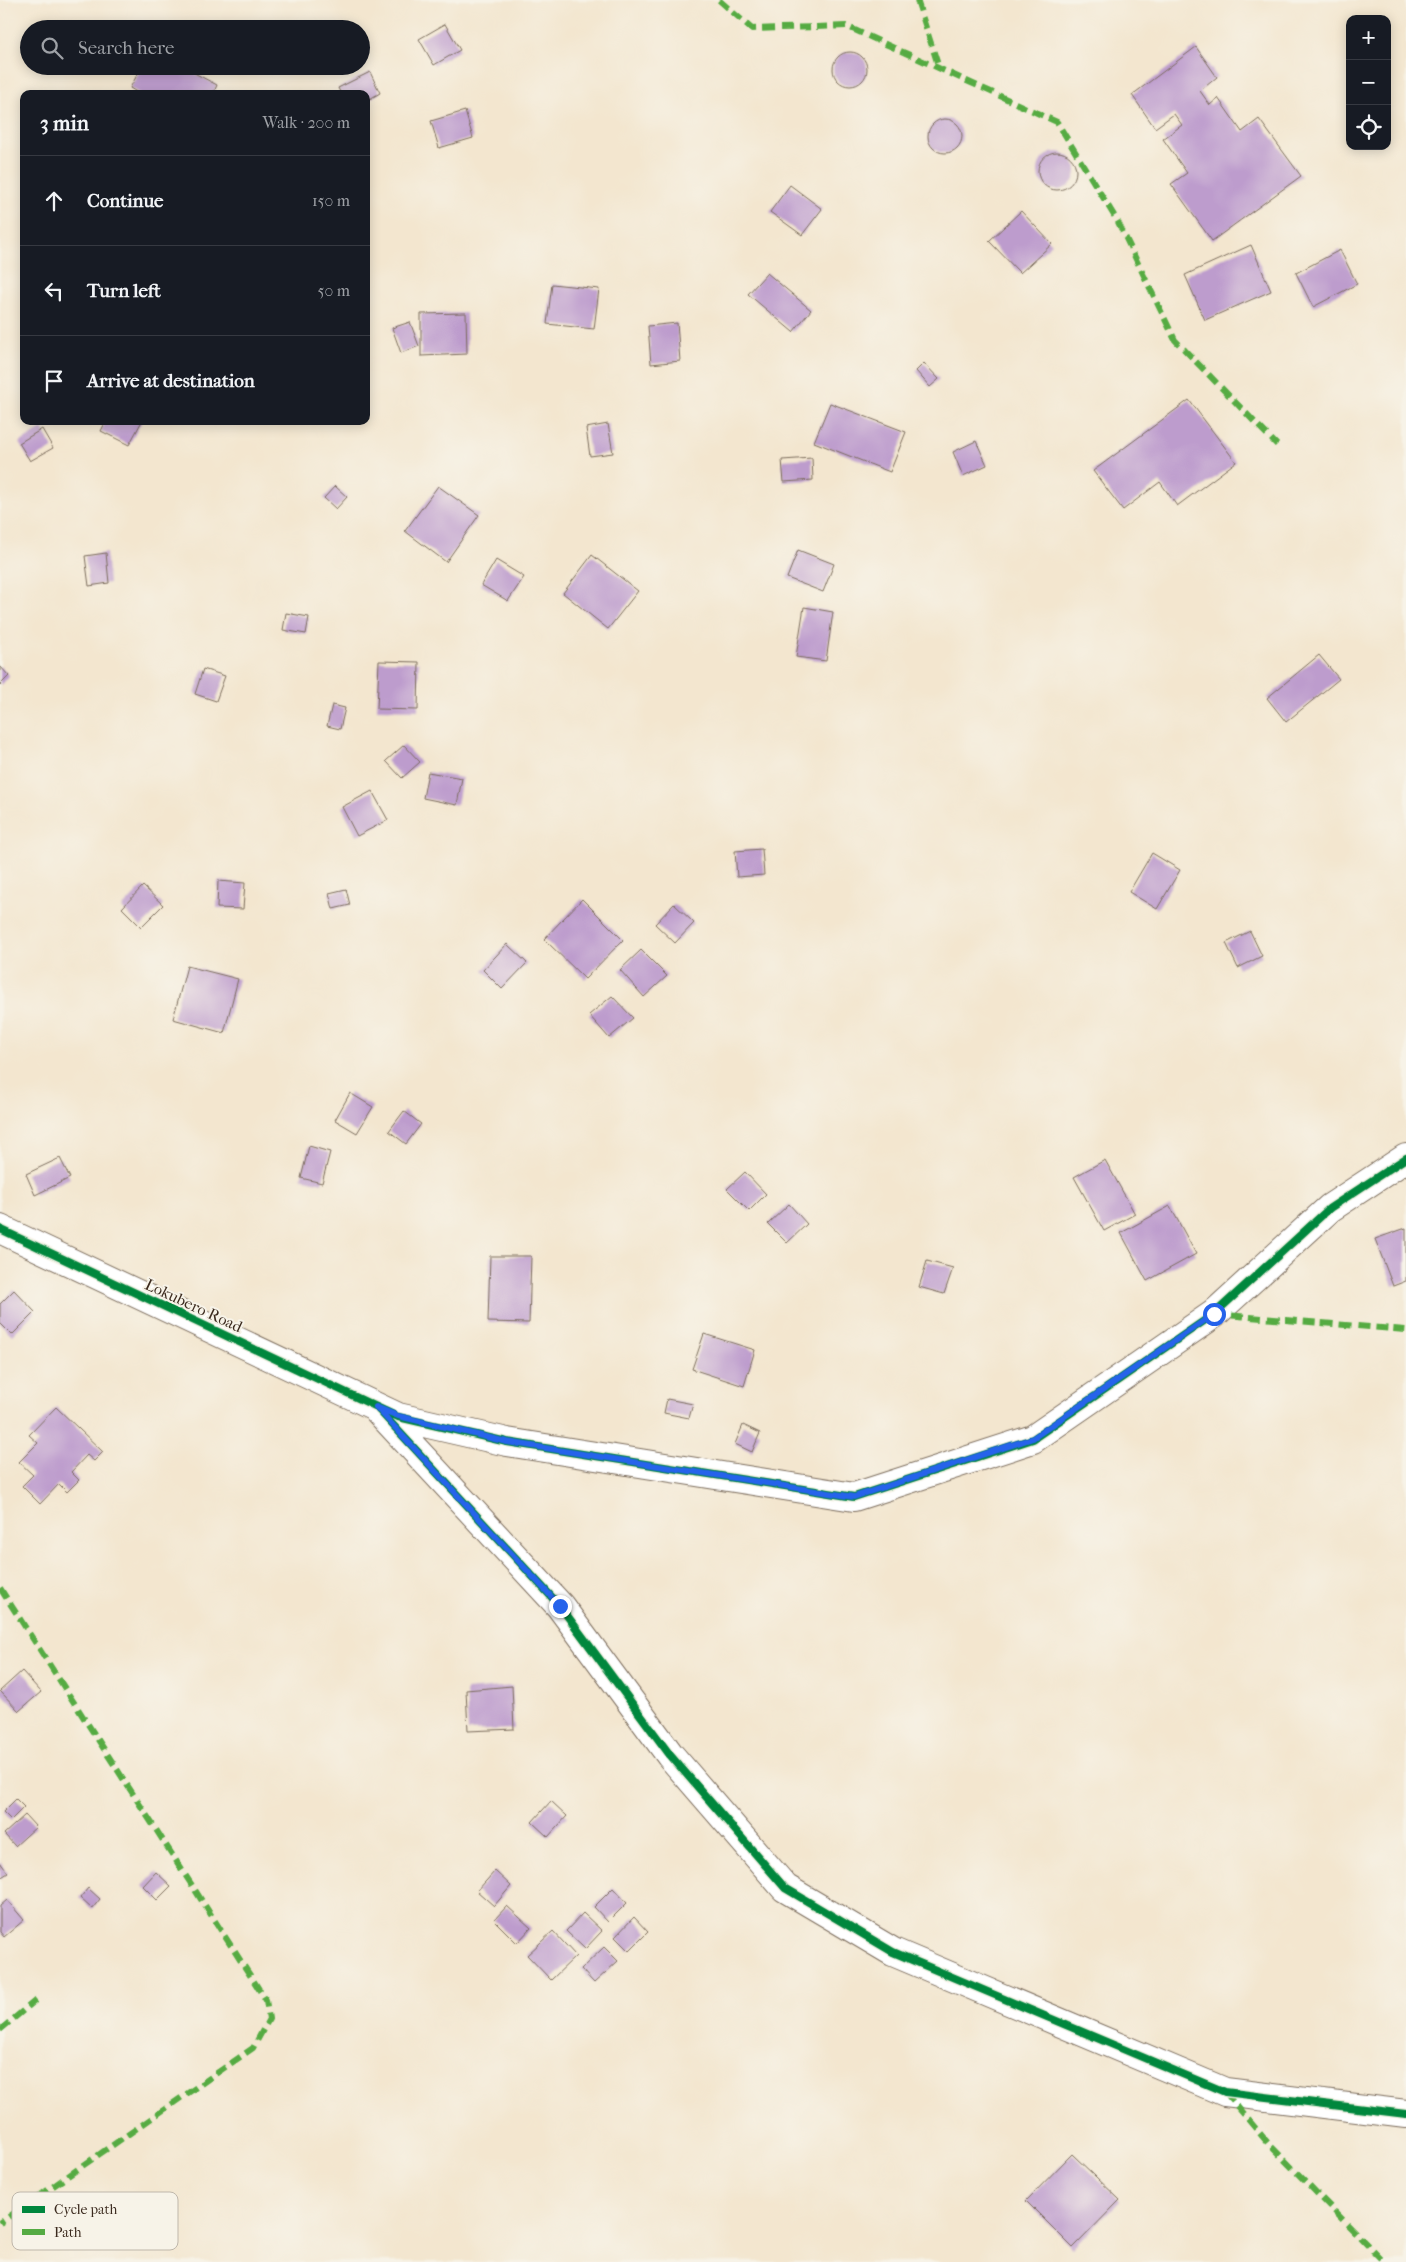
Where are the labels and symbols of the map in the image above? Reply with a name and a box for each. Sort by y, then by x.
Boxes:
street label: Lokubero Road [142,1275,246,1336]
route start [1203,1303,1226,1326]
route end [549,1595,572,1618]
legend [12,2192,178,2250]
text: Cycle path [54,2201,118,2218]
text: Path [54,2224,82,2241]

